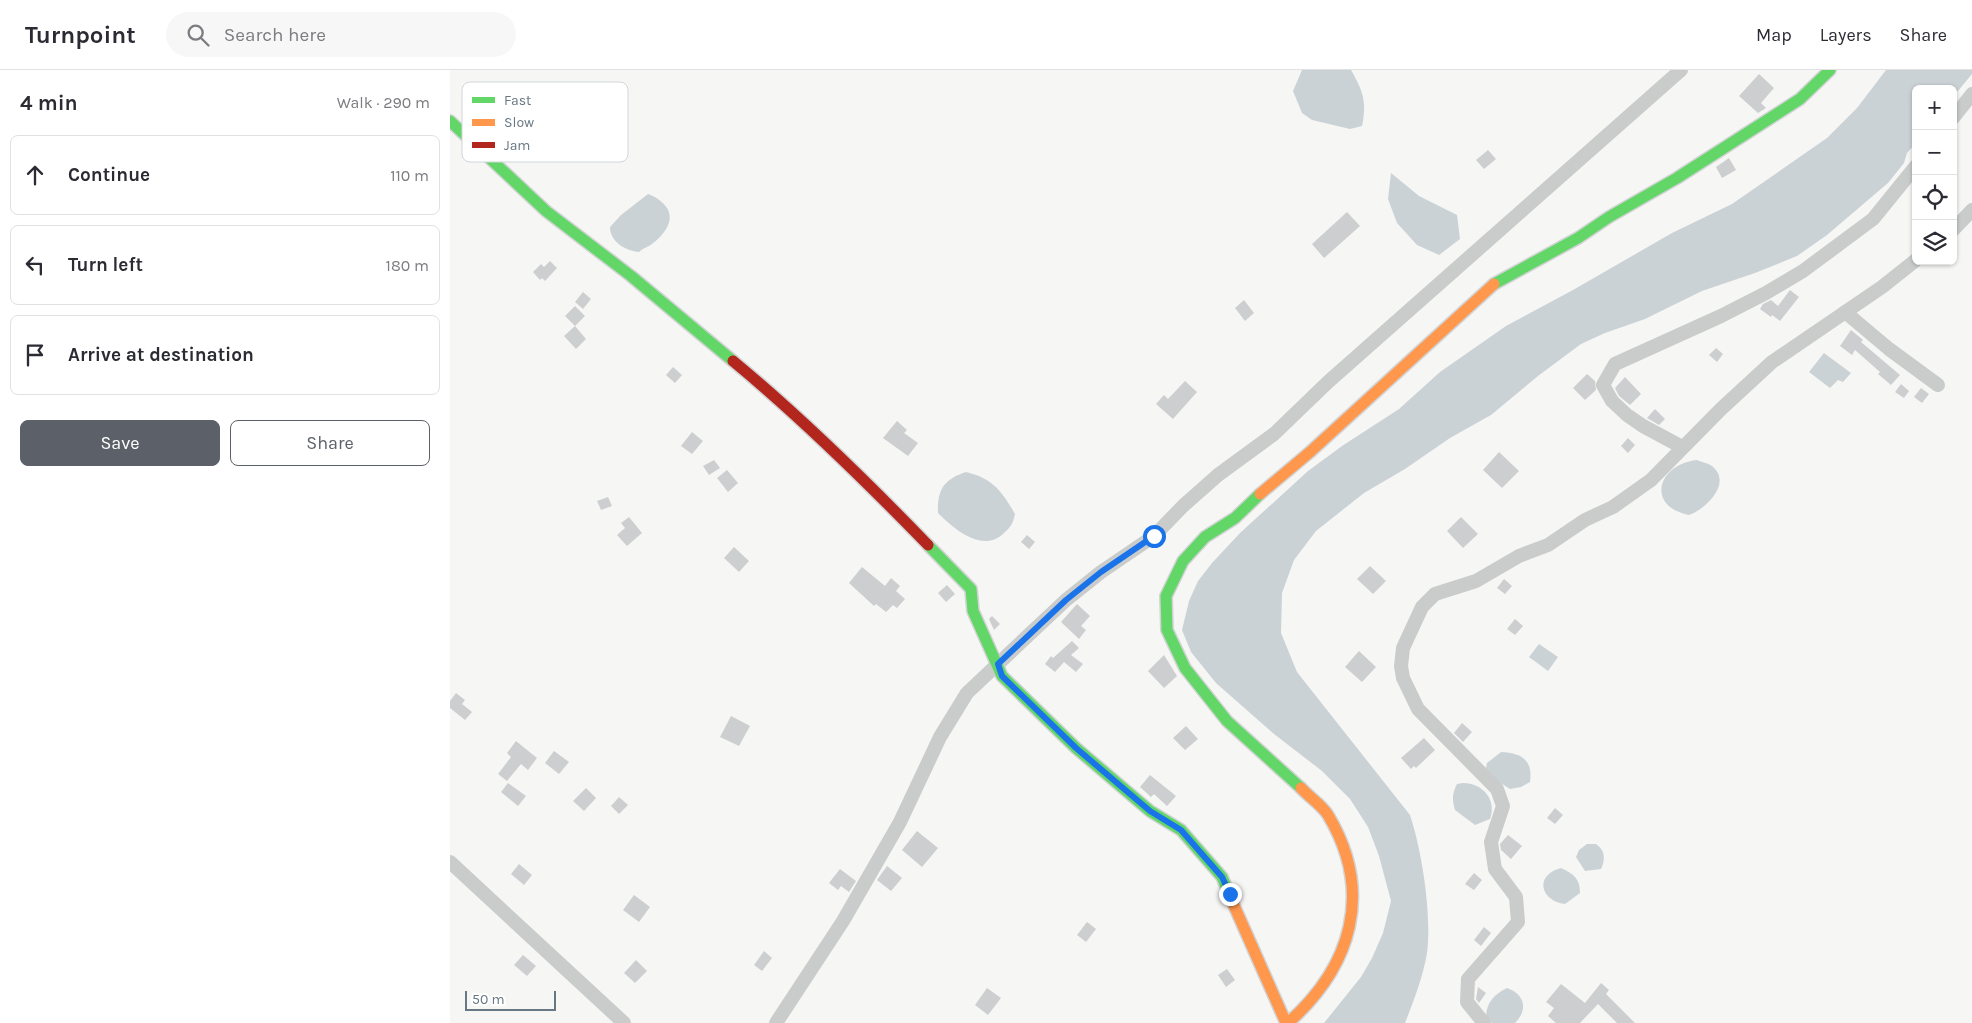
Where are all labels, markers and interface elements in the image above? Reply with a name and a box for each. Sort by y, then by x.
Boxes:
search box [166,12,516,57]
text: Turnpoint [25,21,136,49]
icon: search [184,21,212,49]
text: Search here [224,24,326,46]
text: Map [1756,24,1792,46]
text: Layers [1820,24,1872,46]
text: Share [1900,24,1947,46]
legend [462,82,628,162]
map controls [1912,85,1957,265]
button: + [1912,85,1957,130]
text: 4 min [20,91,78,115]
text: Fast [504,92,531,109]
text: Walk · 290 m [337,93,430,112]
text: Slow [504,114,534,131]
button: − [1912,130,1957,175]
text: Jam [504,137,530,154]
icon: ahead [21,161,49,189]
text: Continue [68,164,150,186]
text: 110 m [390,166,429,185]
button: locate [1912,175,1957,220]
button: layers [1912,220,1957,265]
icon: left [21,251,49,279]
text: Turn left [68,254,143,276]
text: 180 m [386,256,429,275]
icon: arrive [21,341,49,369]
text: Arrive at destination [68,344,254,366]
button: Save [20,420,220,466]
button: Share [230,420,430,466]
route start [1143,525,1166,548]
route end [1219,883,1242,906]
scale bar [465,988,556,1011]
text: 50 m [472,991,505,1008]

